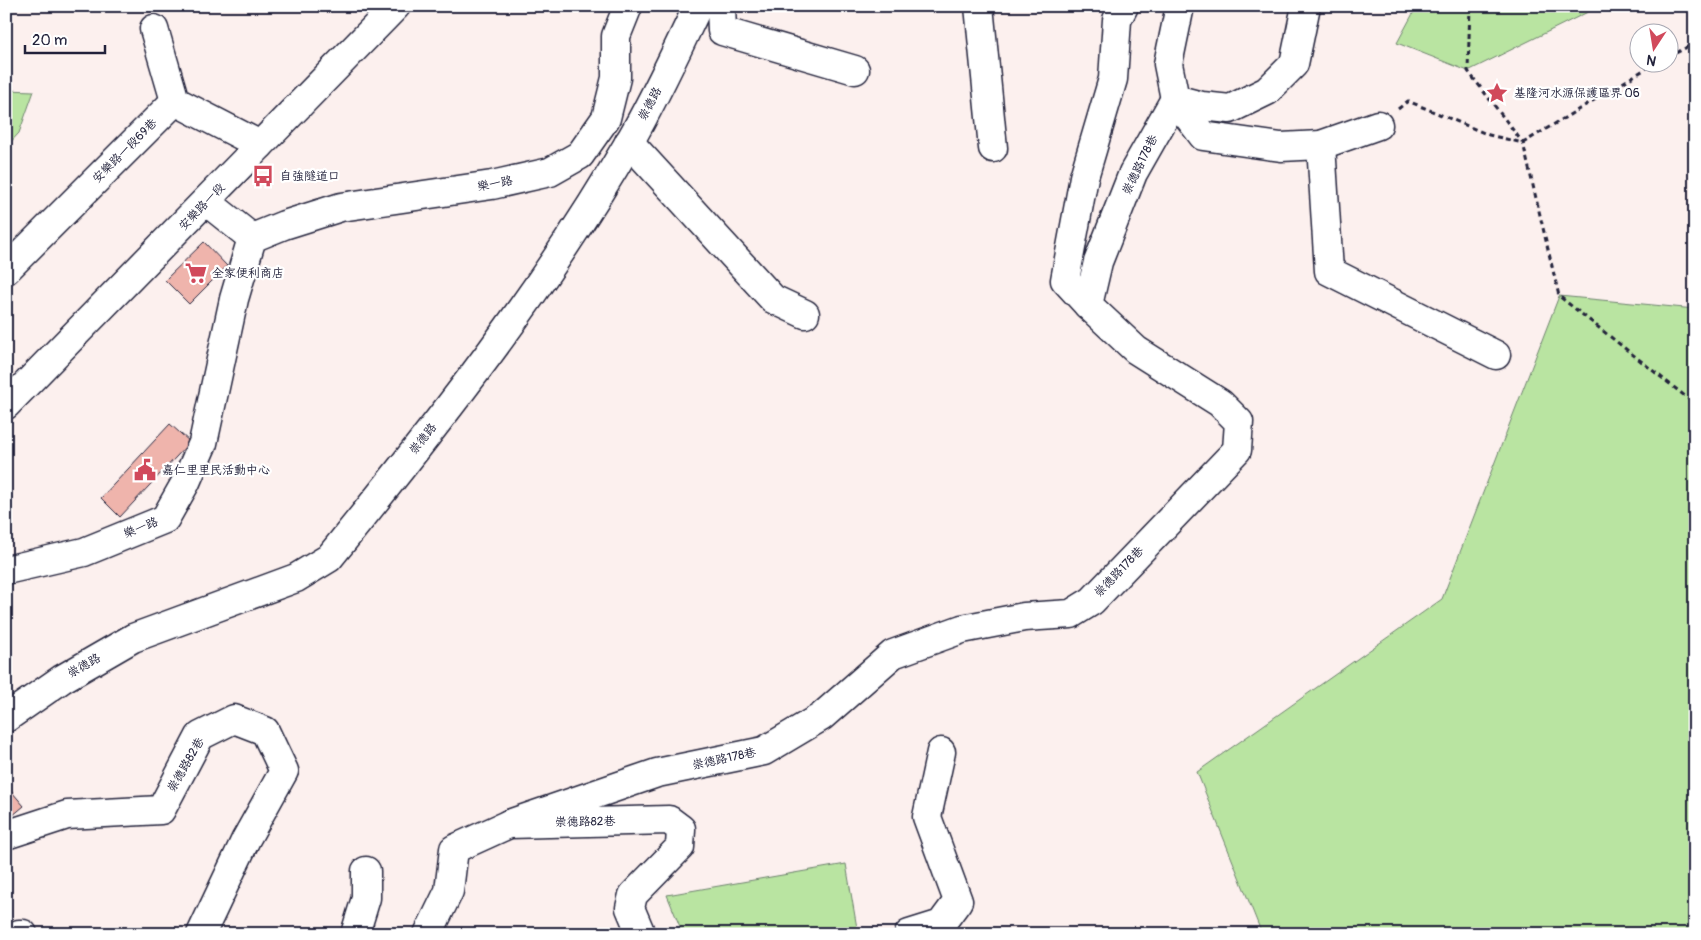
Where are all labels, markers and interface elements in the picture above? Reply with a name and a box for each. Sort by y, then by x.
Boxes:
scale bar [25,22,105,54]
north arrow [1628,22,1678,72]
text: 20 m [32,31,67,50]
text: N [1645,51,1658,70]
place icon: 基隆河水源保護區界 06 [1484,80,1510,106]
street label: 崇德路 [635,85,665,123]
place label: 基隆河水源保護區界 06 [1514,86,1640,101]
street label: 安樂路一段69巷 [90,116,160,186]
street label: 崇德路178巷 [1119,132,1161,198]
bus stop icon: 自強隧道口 [250,163,276,189]
place label: 自強隧道口 [280,169,340,184]
street label: 樂一路 [476,173,514,195]
street label: 安樂路一段 [176,180,228,234]
supermarket icon: 全家便利商店 [183,260,209,286]
place label: 全家便利商店 [212,266,284,281]
street label: 崇德路 [406,420,440,458]
public building icon: 嘉仁里里民活動中心 [132,457,158,483]
place label: 嘉仁里里民活動中心 [162,463,270,478]
street label: 樂一路 [121,514,161,542]
street label: 崇德路178巷 [1091,543,1147,601]
street label: 崇德路 [65,651,103,681]
street label: 崇德路82巷 [164,735,208,795]
street label: 崇德路178巷 [691,745,757,773]
street label: 崇德路82巷 [554,814,616,830]

